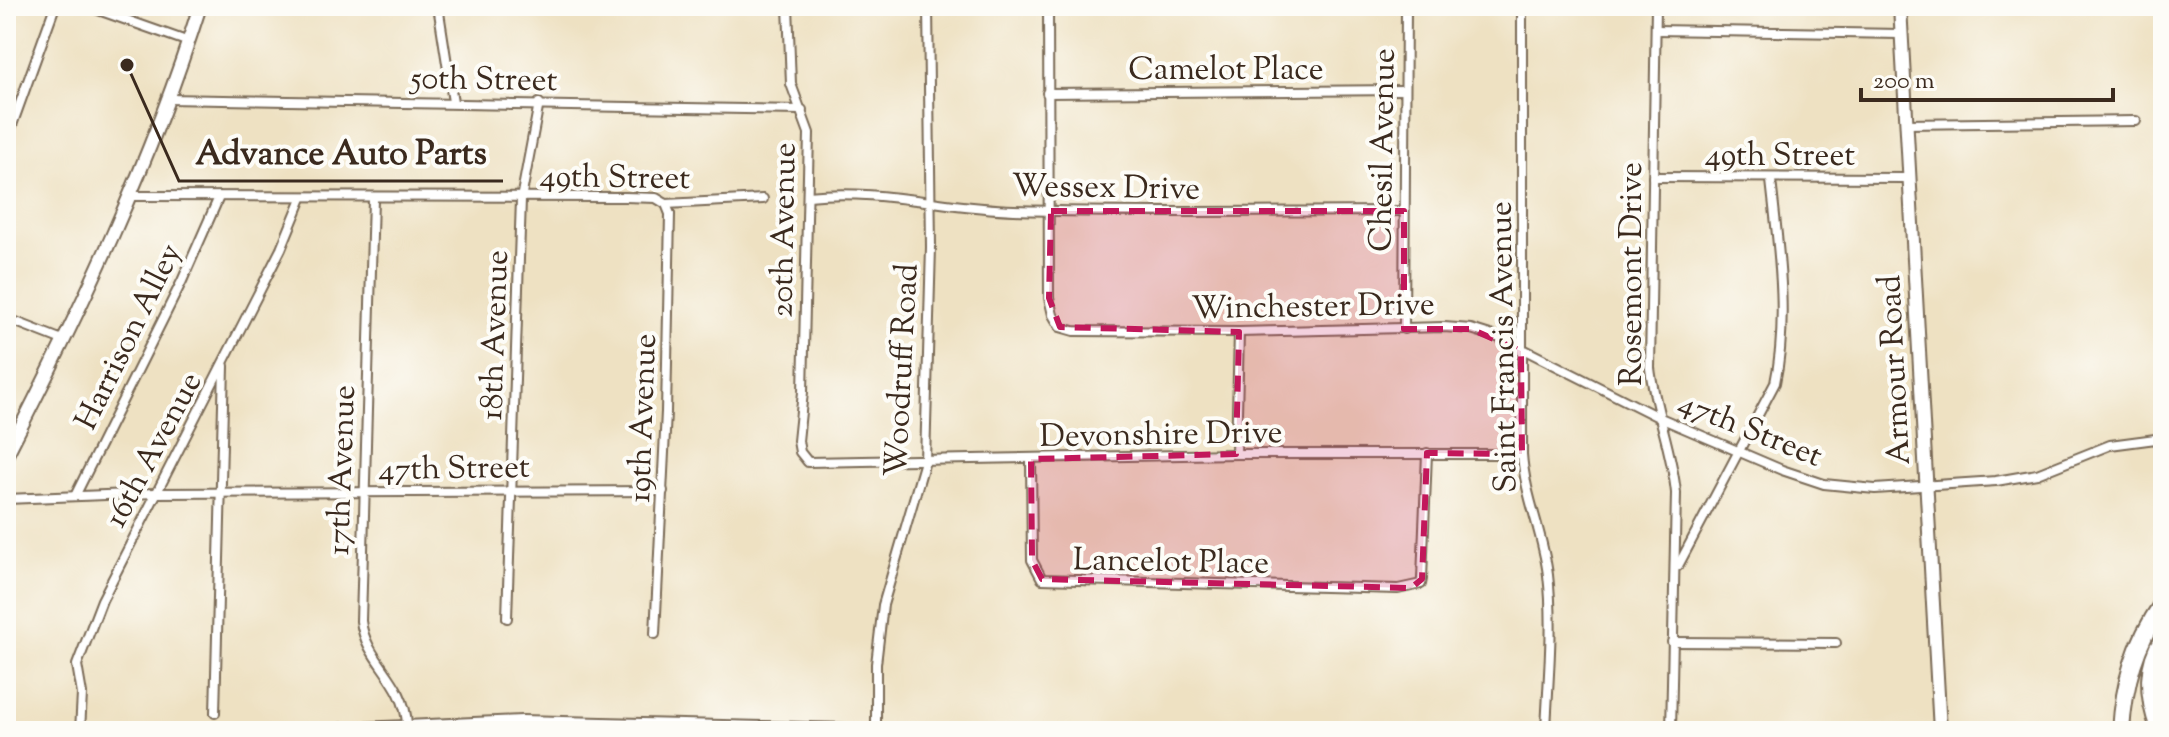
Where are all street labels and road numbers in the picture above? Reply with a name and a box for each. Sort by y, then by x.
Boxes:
street label: Camelot Place [1128,48,1324,94]
street label: Chesil Avenue [1359,48,1409,252]
street label: 50th Street [408,57,558,105]
street label: 49th Street [1705,134,1855,180]
street label: 20th Avenue [760,142,810,318]
street label: 49th Street [539,155,691,203]
street label: Rosemont Drive [1610,162,1656,386]
street label: Wessex Drive [1011,164,1201,214]
street label: Saint Francis Avenue [1479,201,1531,493]
street label: Harrison Alley [65,236,195,438]
street label: 18th Avenue [470,249,522,421]
street label: Woodruff Road [874,262,932,478]
street label: Armour Road [1868,274,1924,466]
street label: Winchester Drive [1191,283,1435,333]
street label: 19th Avenue [618,333,670,504]
street label: 16th Avenue [94,365,215,536]
street label: 47th Street [1671,381,1829,480]
street label: 17th Avenue [317,384,369,556]
street label: Devonshire Drive [1039,411,1283,461]
street label: 47th Street [378,446,530,494]
street label: Lancelot Place [1072,538,1269,588]

